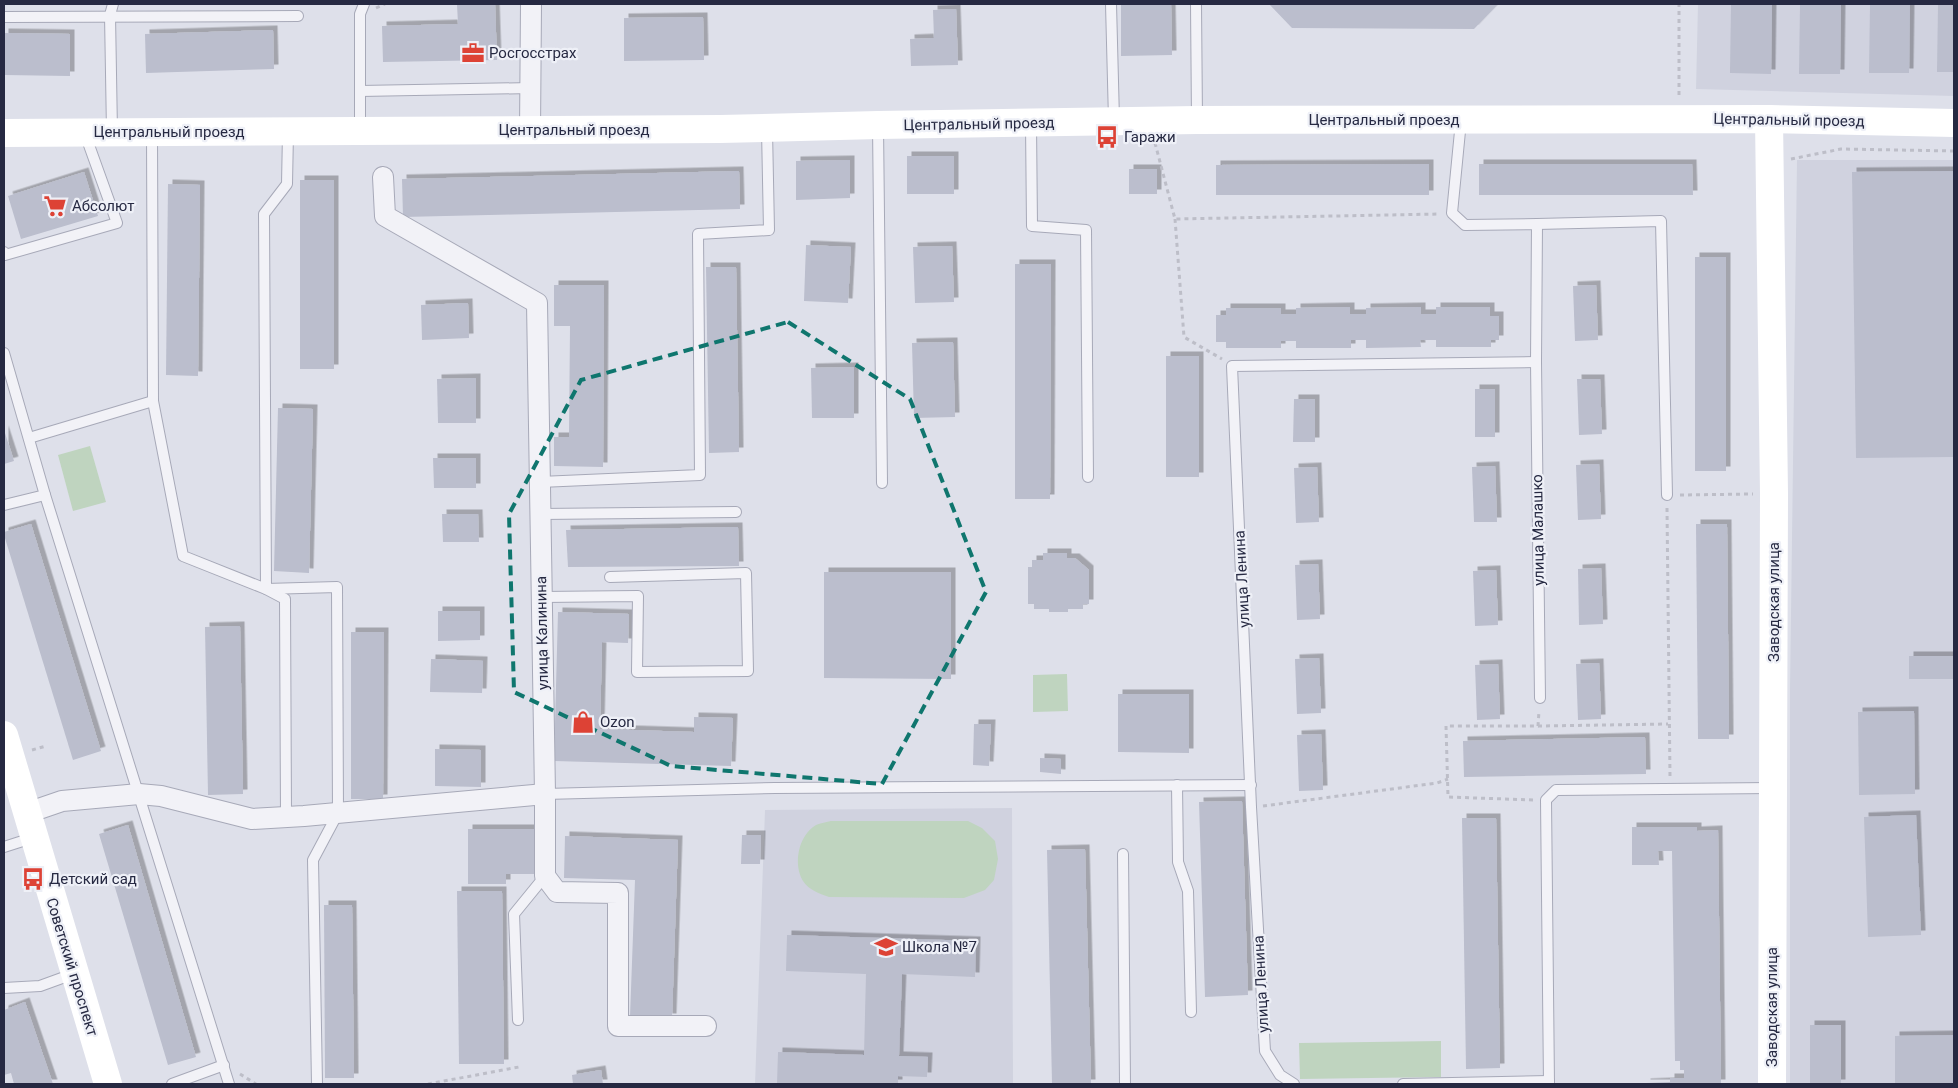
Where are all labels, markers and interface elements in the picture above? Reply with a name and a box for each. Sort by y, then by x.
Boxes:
office icon: Росгосстрах [460,40,486,66]
place label: Росгосстрах [489,44,577,62]
street label: Центральный проезд [1713,110,1865,130]
street label: Центральный проезд [1308,111,1460,129]
street label: Центральный проезд [903,114,1055,134]
street label: Центральный проезд [498,121,650,139]
street label: Центральный проезд [93,123,245,141]
bus stop icon: Гаражи [1094,124,1120,150]
place label: Гаражи [1124,128,1176,146]
supermarket icon: Абсолют [42,193,68,219]
place label: Абсолют [72,197,135,215]
street label: улица Малашко [1528,474,1548,586]
street label: улица Ленина [1230,530,1254,628]
street label: Заводская улица [1765,542,1783,662]
street label: улица Калинина [532,576,552,690]
shop icon: Ozon [570,709,596,735]
place label: Ozon [600,713,634,731]
bus stop icon: Детский сад [20,866,46,892]
place label: Детский сад [49,870,137,888]
street label: Советский проспект [42,896,102,1038]
school or university icon: Школа №7 [873,934,899,960]
street label: улица Ленина [1249,935,1273,1033]
place label: Школа №7 [902,938,977,956]
street label: Заводская улица [1763,947,1781,1067]

